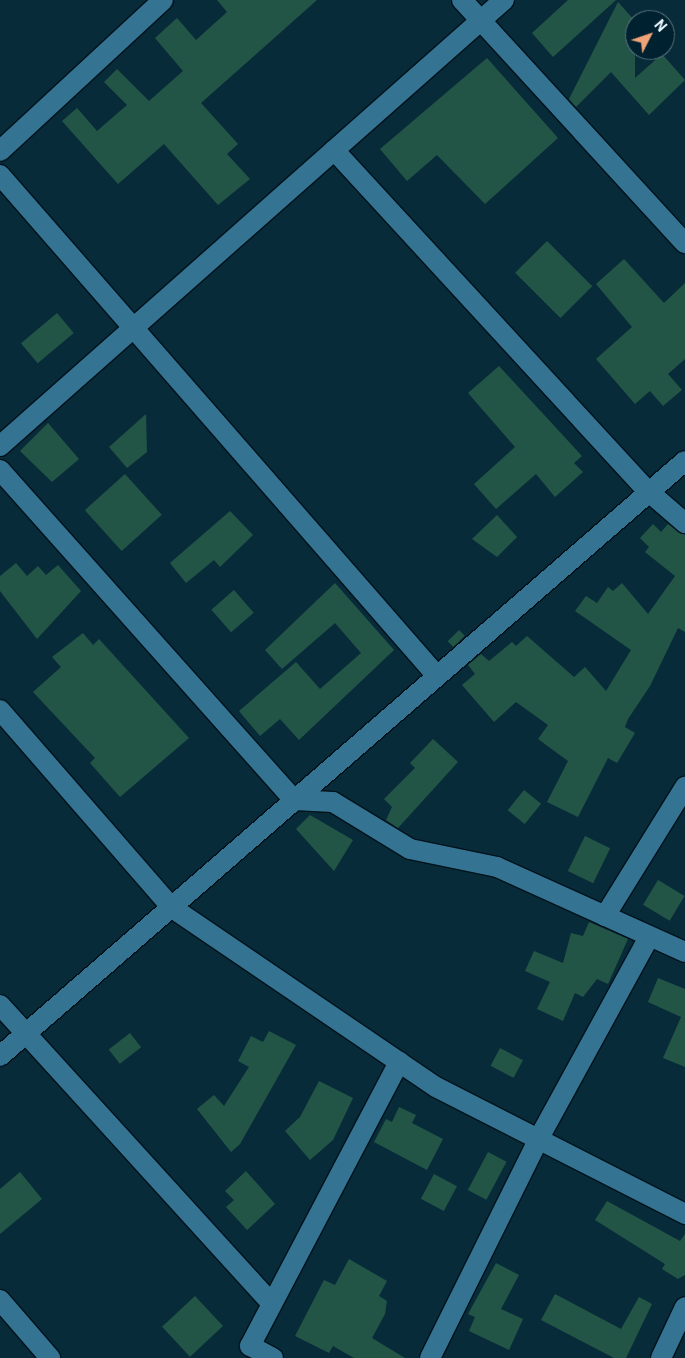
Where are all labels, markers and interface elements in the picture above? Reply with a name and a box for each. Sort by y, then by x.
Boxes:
north arrow [625,10,675,60]
text: N [651,17,670,35]

